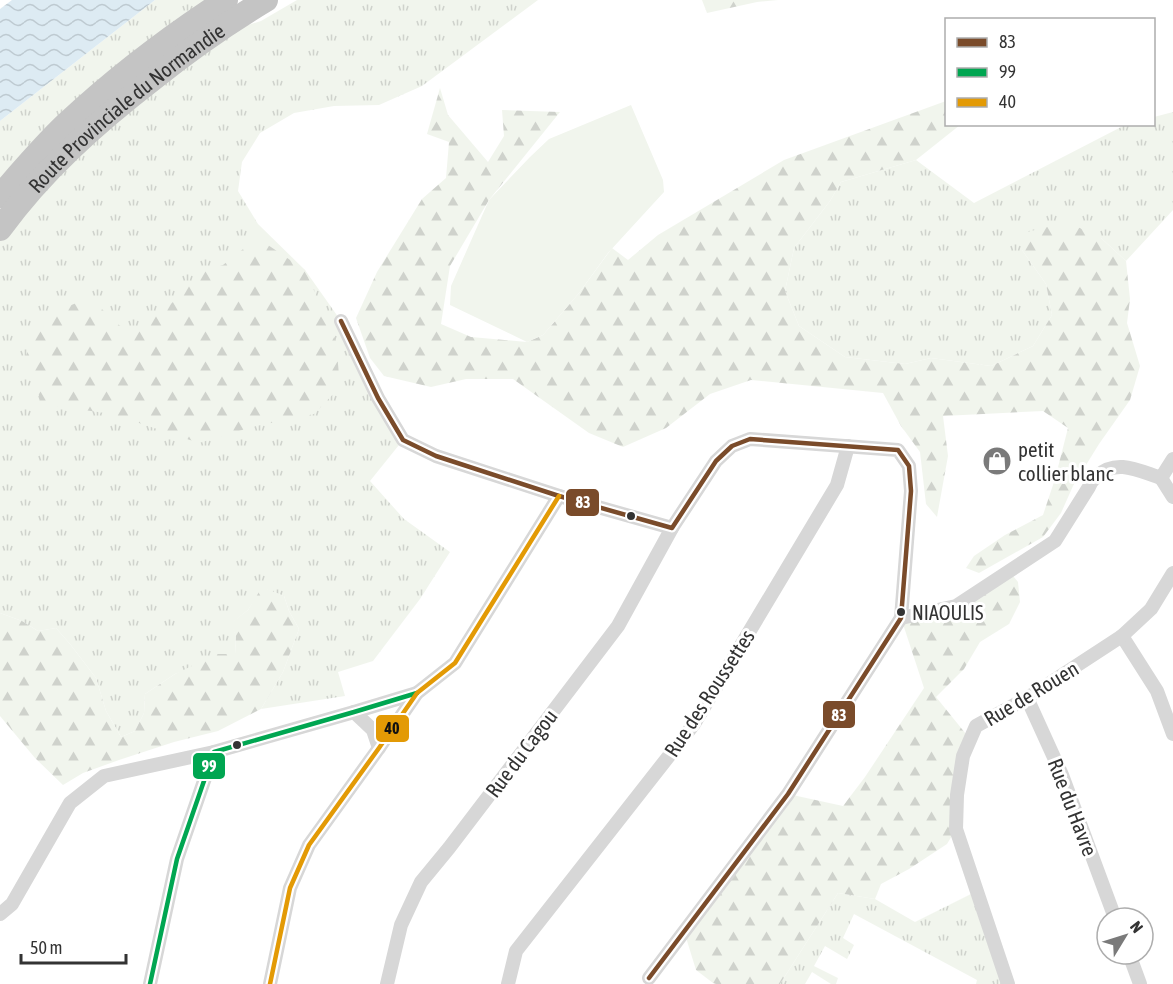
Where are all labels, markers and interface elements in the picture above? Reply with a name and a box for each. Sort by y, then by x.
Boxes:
street label: Route Provinciale du Normandie [23,18,229,197]
legend [945,18,1155,126]
text: 83 [999,31,1016,52]
text: 99 [999,61,1016,82]
text: 40 [999,91,1016,112]
place label: petit collier blanc [1018,437,1114,485]
shop icon: petit collier blanc [981,445,1013,477]
line badge: 83 [565,488,600,517]
text: 83 [575,493,591,511]
unlabelled marker [625,510,637,522]
place label: NIAOULIS [912,601,983,624]
marker: NIAOULIS [895,606,907,618]
street label: Rue des Roussettes [659,625,759,761]
street label: Rue de Rouen [980,656,1082,730]
line badge: 83 [822,700,856,729]
street label: Rue du Cagou [480,704,562,802]
text: 83 [831,706,847,724]
line badge: 40 [375,714,410,743]
text: 40 [383,719,400,737]
unlabelled marker [231,739,243,751]
line badge: 99 [192,752,226,780]
street label: Rue du Havre [1043,755,1103,859]
text: 99 [201,757,217,775]
north arrow [1095,906,1155,966]
text: N [1127,917,1147,936]
scale bar [21,927,126,965]
text: 50 m [30,937,62,958]

